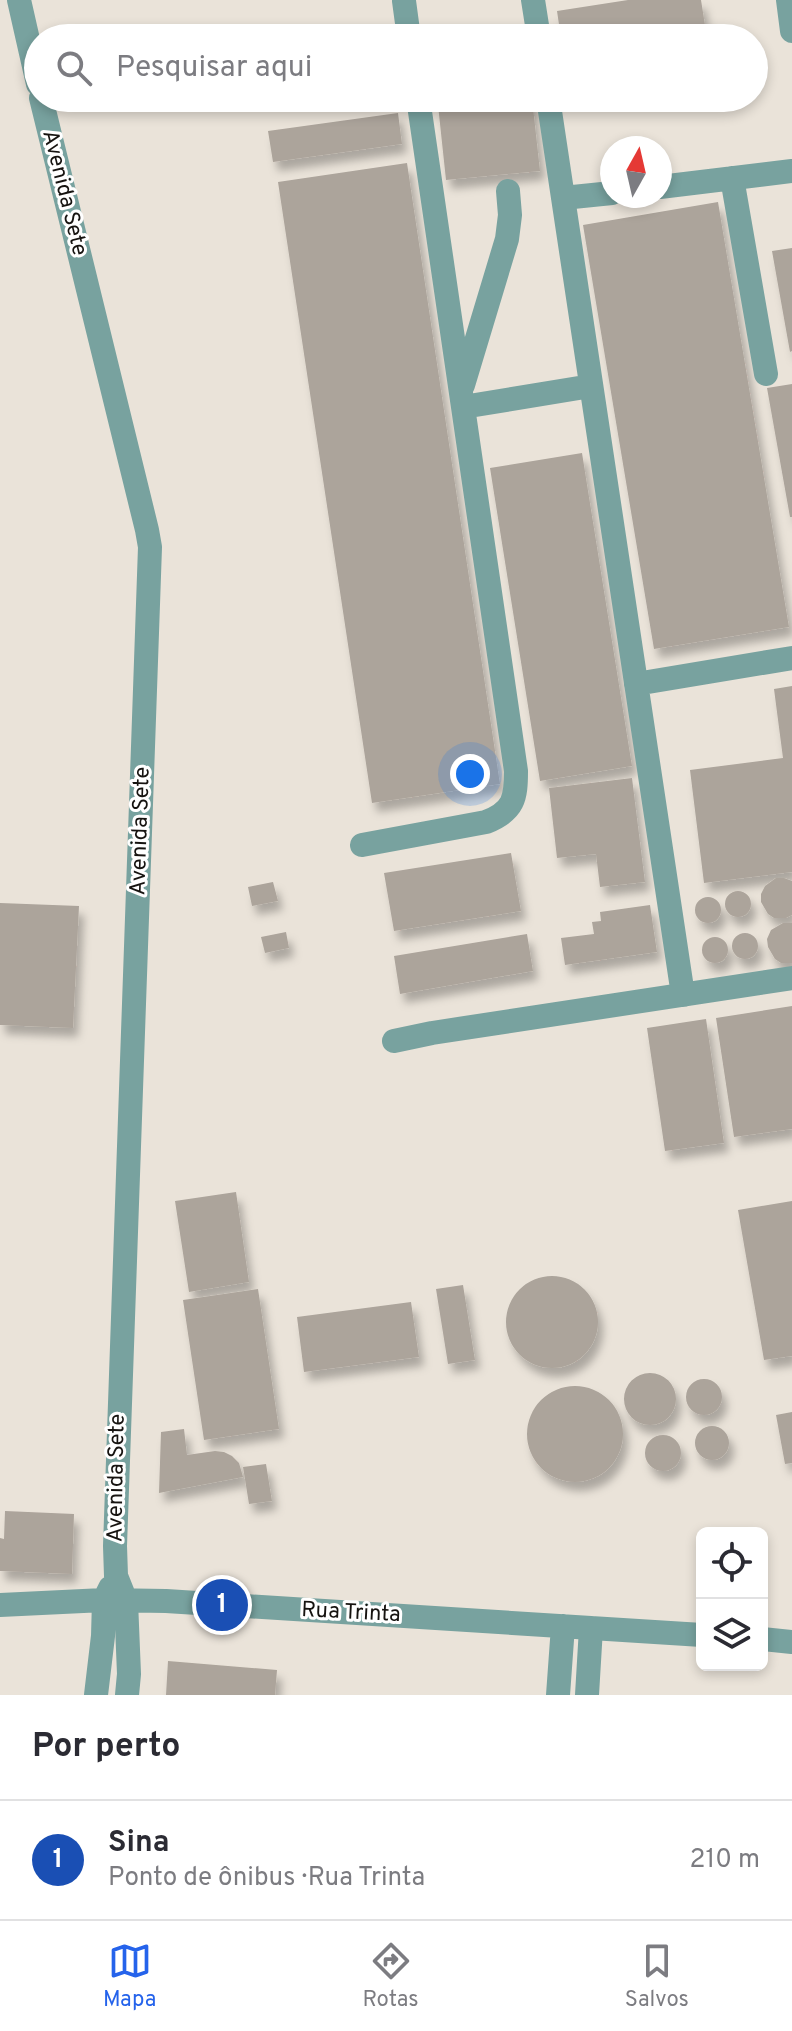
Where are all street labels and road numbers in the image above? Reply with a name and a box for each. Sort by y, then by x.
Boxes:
street label: Avenida Sete [35,127,93,259]
street label: Avenida Sete [125,766,157,896]
street label: Avenida Sete [102,1414,132,1542]
street label: Rua Trinta [301,1597,401,1629]

